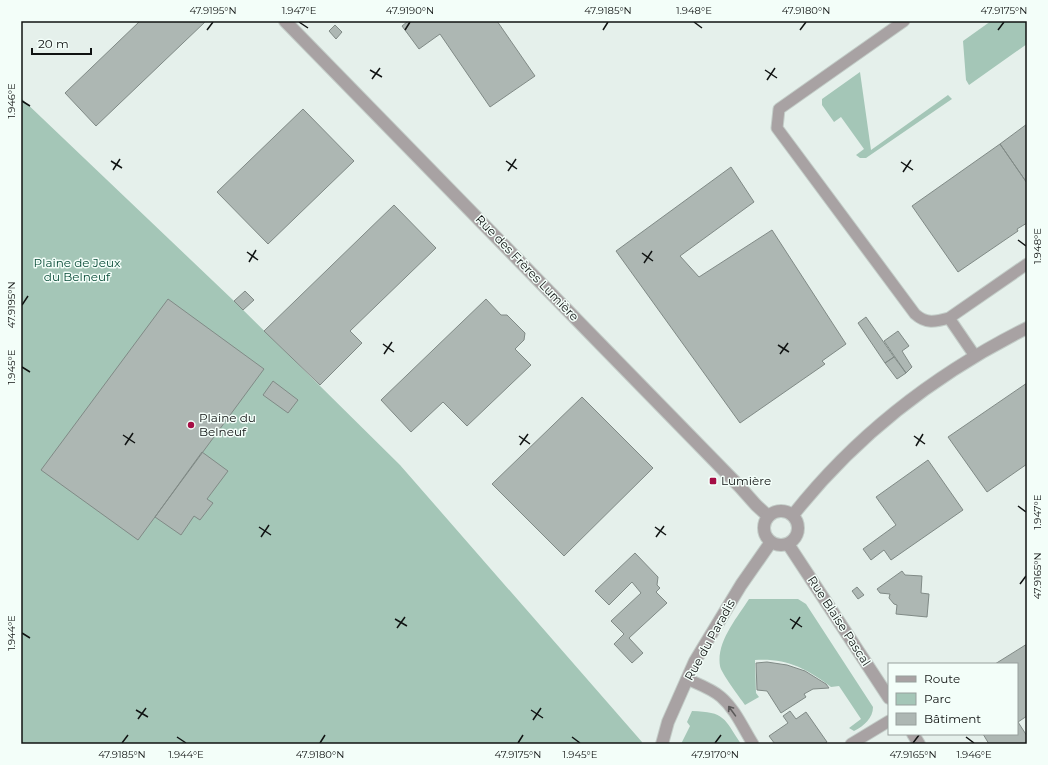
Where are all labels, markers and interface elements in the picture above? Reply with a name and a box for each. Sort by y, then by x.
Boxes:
text: 47.9195°N [189,4,237,17]
text: 1.947°E [282,4,317,17]
text: 47.9190°N [386,4,434,17]
text: 47.9185°N [584,4,632,17]
text: 1.948°E [676,4,712,17]
text: 47.9180°N [782,4,830,17]
text: 47.9175°N [981,4,1027,17]
scale bar [32,30,91,56]
text: 20 m [38,36,69,51]
text: 1.946°E [5,83,18,119]
street label: Rue des Frères Lumière [473,211,582,324]
text: 1.948°E [1031,228,1044,264]
park label: Plaine de Jeux du Belneuf [34,255,121,284]
text: 47.9195°N [5,281,18,329]
text: 1.945°E [5,349,18,384]
place label: Plaine du Belneuf [199,410,256,439]
marker: Plaine du Belneuf [186,420,196,430]
place label: Lumière [721,473,771,488]
marker: Lumière [708,476,718,486]
text: 1.947°E [1031,494,1044,529]
text: 47.9165°N [1031,552,1044,600]
street label: Rue Blaise Pascal [805,573,874,669]
street label: Rue du Paradis [681,596,738,683]
text: 1.944°E [5,615,18,651]
legend [888,663,1018,735]
text: Route [924,671,960,686]
text: Parc [924,691,951,706]
one-way arrow [728,706,736,717]
text: Bâtiment [924,711,981,726]
text: 47.9185°N [98,748,146,761]
text: 1.944°E [168,748,204,761]
text: 47.9180°N [296,748,344,761]
text: 47.9175°N [495,748,541,761]
text: 1.945°E [563,748,598,761]
text: 47.9170°N [691,748,739,761]
text: 47.9165°N [889,748,937,761]
text: 1.946°E [956,748,992,761]

